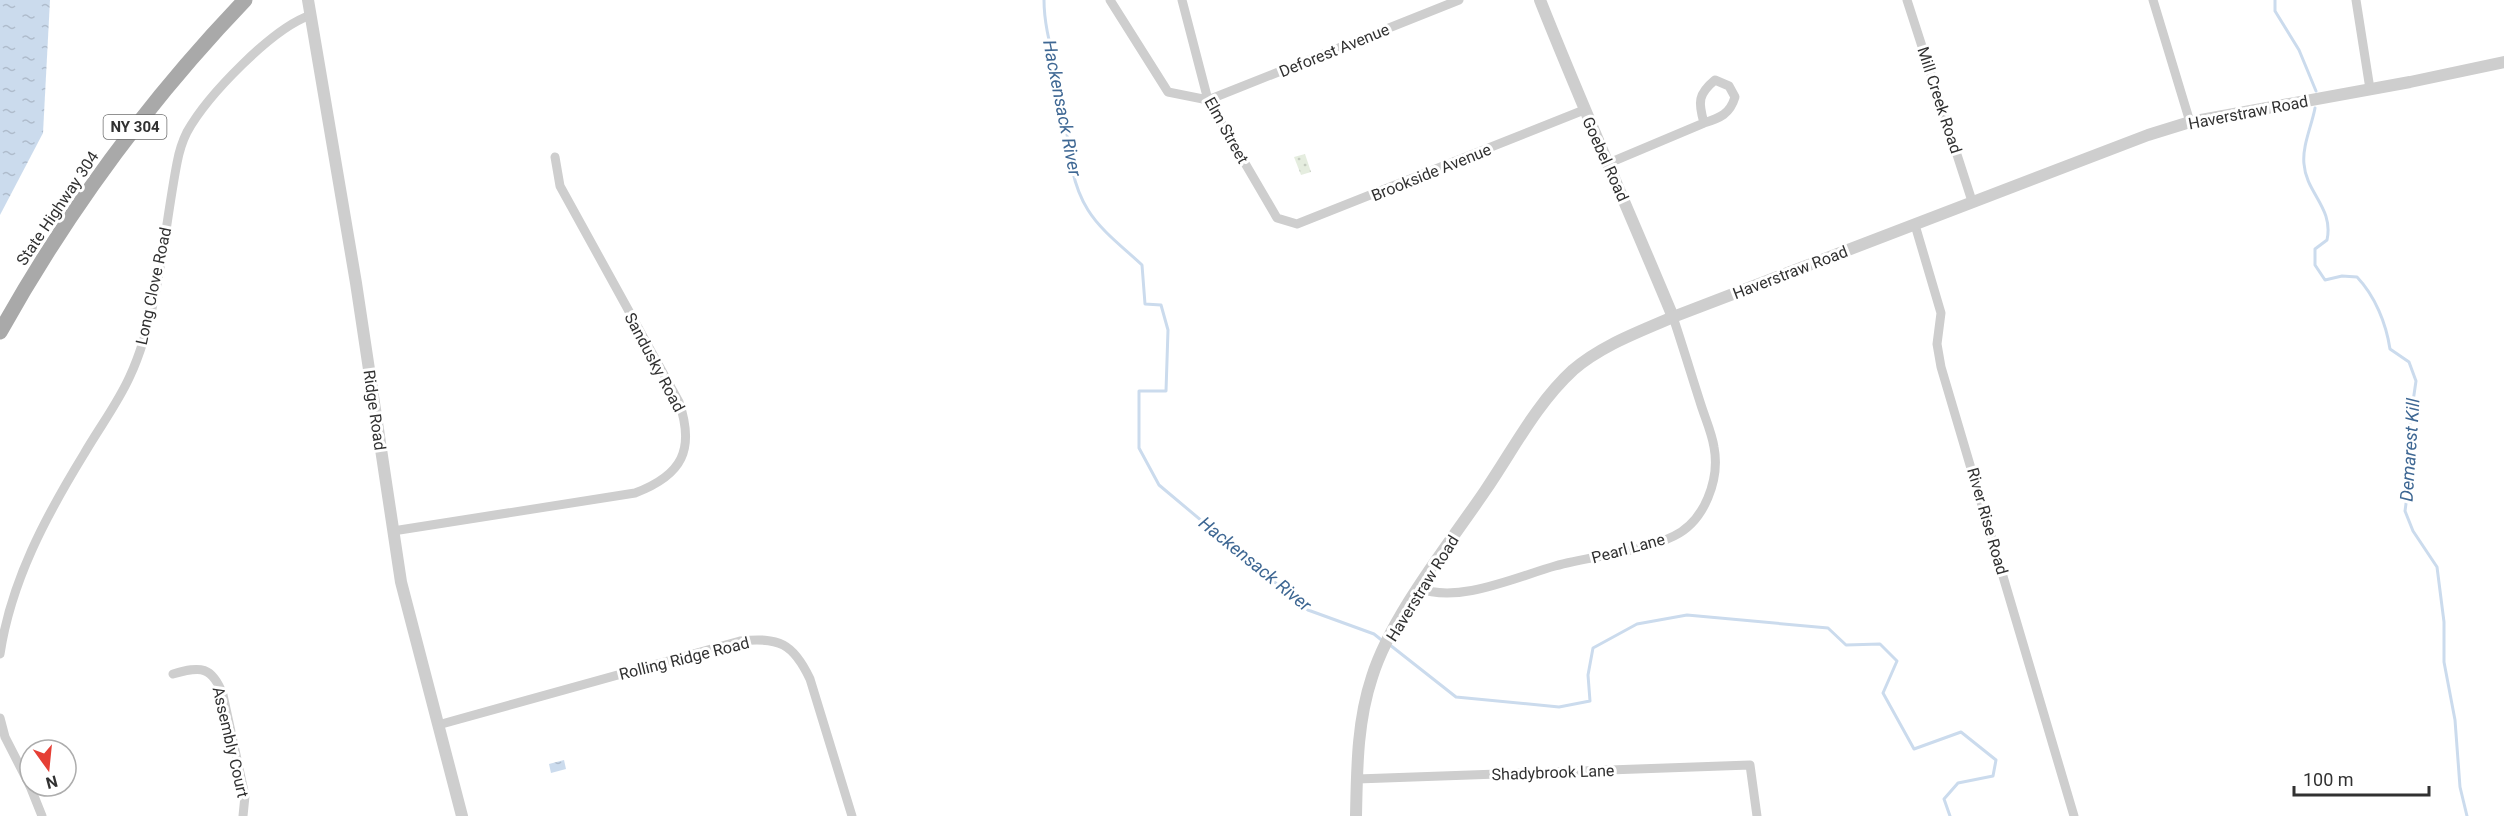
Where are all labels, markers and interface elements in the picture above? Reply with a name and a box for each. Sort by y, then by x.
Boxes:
street label: Deforest Avenue [1276,20,1392,81]
water label: Hackensack River [1039,38,1086,179]
street label: Mill Creek Road [1913,44,1966,156]
street label: Haverstraw Road [2187,92,2310,133]
street label: Elm Street [1201,94,1253,167]
street label: Goebel Road [1578,114,1633,204]
road number: NY 304 [104,115,166,139]
street label: Brookside Avenue [1368,140,1494,205]
street label: State Highway 304 [12,148,103,269]
street label: Long Clove Road [132,226,175,347]
street label: Haverstraw Road [1730,242,1850,303]
street label: Sandusky Road [620,309,689,415]
street label: Ridge Road [359,369,390,451]
water label: Demarest Kill [2395,397,2424,502]
street label: River Rise Road [1963,465,2012,577]
water label: Hackensack River [1195,512,1316,616]
street label: Pearl Lane [1589,530,1667,567]
street label: Haverstraw Road [1382,532,1463,645]
street label: Rolling Ridge Road [617,633,751,684]
street label: Assembly Court [209,685,253,799]
north arrow [18,738,78,798]
scale bar [2294,759,2429,797]
street label: Shadybrook Lane [1491,761,1615,784]
text: 100 m [2303,769,2354,790]
text: N [44,771,60,793]

